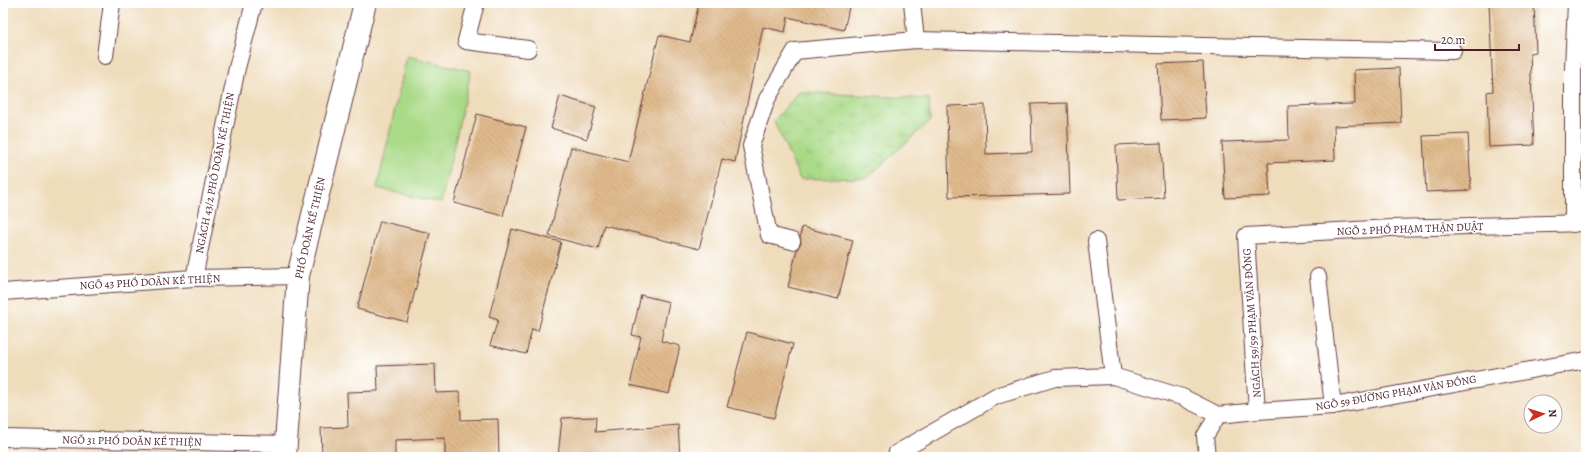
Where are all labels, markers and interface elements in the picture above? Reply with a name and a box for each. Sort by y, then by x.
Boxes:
scale bar [1435,26,1519,52]
text: 20 m [1441,32,1465,48]
street label: NGÁCH 43/2 PHỐ DOÃN KẾ THIỆN [192,91,238,255]
street label: PHỐ DOÃN KẾ THIỆN [291,175,329,280]
street label: NGÕ 2 PHỐ PHẠM THẬN DUẬT [1336,219,1484,239]
street label: NGÁCH 59/59 PHẠM VĂN ĐỒNG [1239,248,1265,398]
street label: NGÕ 43 PHỐ DOÃN KẾ THIỆN [79,271,221,293]
street label: NGÕ 59 ĐƯỜNG PHẠM VĂN ĐỒNG [1314,371,1478,415]
north arrow [1523,394,1563,434]
text: N [1545,409,1560,418]
street label: NGÕ 31 PHỐ DOÃN KẾ THIỆN [62,432,202,450]

